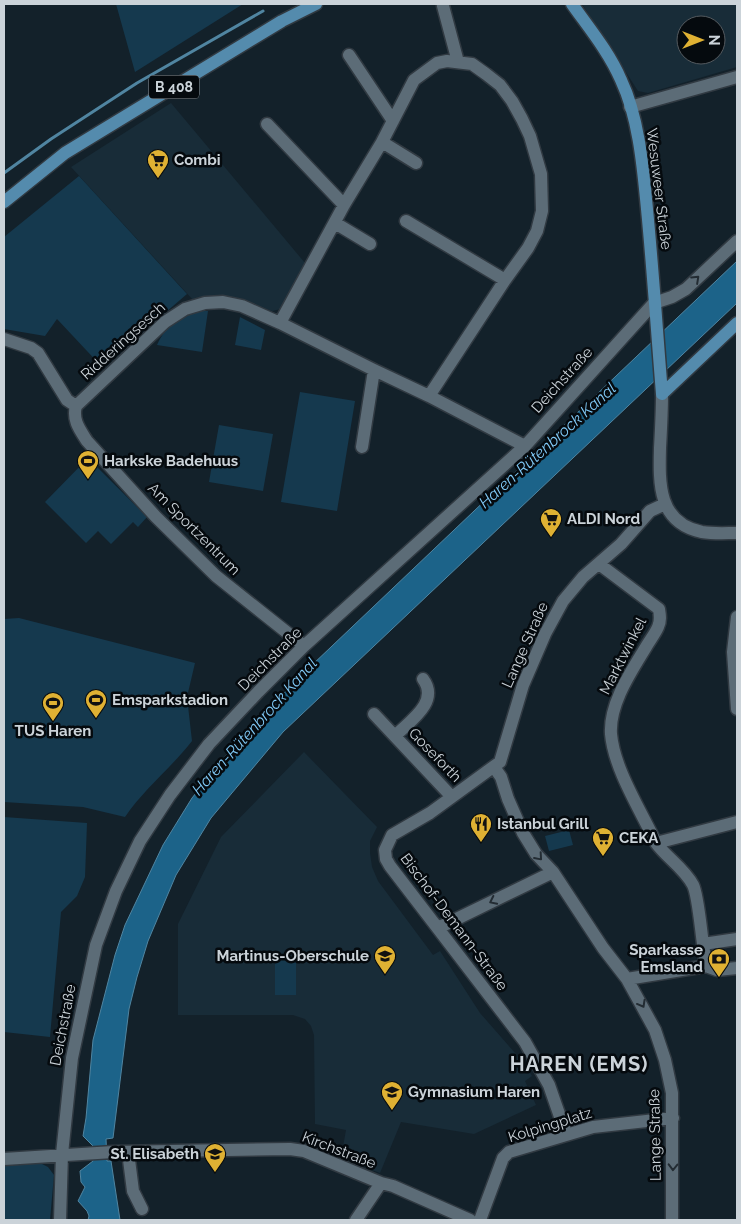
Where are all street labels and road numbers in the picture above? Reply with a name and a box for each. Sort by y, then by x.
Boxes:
road number: B 408 [149,75,199,98]
street label: Wesuweer Straße [643,127,675,251]
street label: Ridderingsesch [77,298,169,384]
street label: Deichstraße [528,343,596,417]
street label: Am Sportzentrum [144,479,244,579]
street label: Lange Straße [498,599,552,691]
street label: Marktwinkel [596,614,651,698]
street label: Deichstraße [234,623,306,695]
street label: Goseforth [405,724,465,786]
street label: Bischof-Demann-Straße [397,850,512,994]
street label: Deichstraße [46,983,80,1067]
street label: Lange Straße [645,1089,665,1181]
street label: Kolpingplatz [506,1104,594,1146]
street label: Kirchstraße [300,1128,379,1172]

